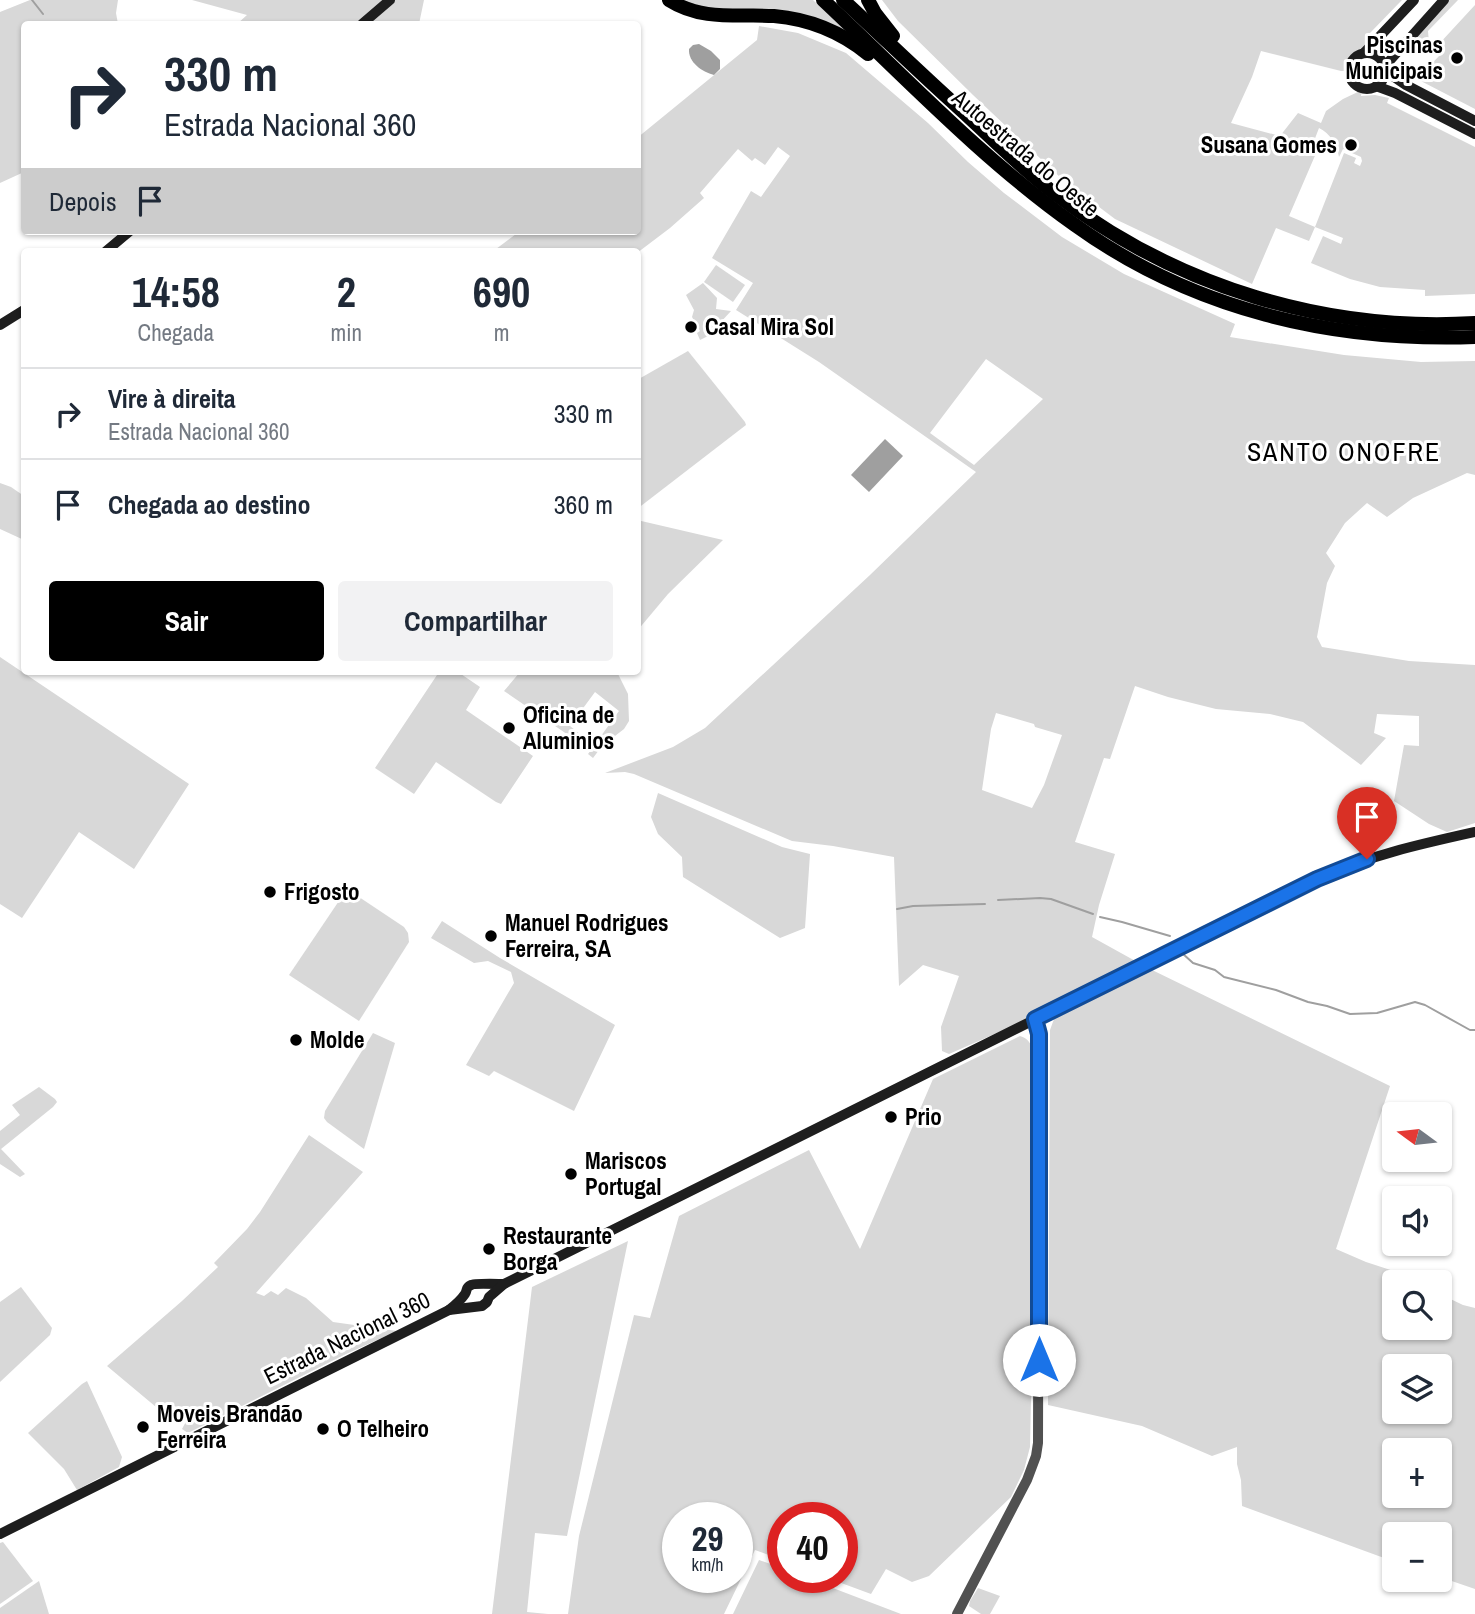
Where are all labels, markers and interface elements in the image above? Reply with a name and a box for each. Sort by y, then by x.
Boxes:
place label: Piscinas Municipais [1346,29,1443,86]
text: 330 m [164,40,278,106]
icon: right [49,49,140,140]
marker: Piscinas Municipais [1449,50,1465,66]
street label: Autoestrada do Oeste [945,81,1107,223]
text: Estrada Nacional 360 [164,103,416,146]
place label: Susana Gomes [1201,129,1337,160]
marker: Susana Gomes [1343,137,1359,153]
icon: arrive [131,182,169,220]
text: Depois [49,184,117,219]
text: 14:58 [132,264,220,320]
text: 2 [337,264,356,320]
text: 690 [473,264,530,320]
place label: Casal Mira Sol [705,311,834,342]
text: Chegada [138,317,214,348]
text: min [331,317,362,348]
text: m [494,317,509,348]
marker: Casal Mira Sol [683,319,699,335]
text: Vire à direita [108,381,236,416]
icon: right [49,395,87,433]
text: 330 m [554,396,613,431]
text: Estrada Nacional 360 [108,416,289,447]
district label: SANTO ONOFRE [1247,434,1441,469]
icon: arrive [49,486,87,524]
text: Chegada ao destino [108,487,311,522]
text: 360 m [554,487,613,522]
button: Sair [49,581,324,661]
button: Compartilhar [338,581,613,661]
place label: Oficina de Aluminios [523,699,614,756]
marker: Oficina de Aluminios [501,720,517,736]
pin [1337,787,1397,859]
icon: arrive [1348,798,1386,836]
place label: Frigosto [284,876,359,907]
marker: Frigosto [262,884,278,900]
place label: Manuel Rodrigues Ferreira, SA [505,907,668,964]
marker: Manuel Rodrigues Ferreira, SA [483,928,499,944]
place label: Molde [310,1024,365,1055]
marker: Molde [288,1032,304,1048]
place label: Prio [905,1101,942,1132]
north arrow [1382,1102,1452,1172]
map controls [1382,1102,1452,1592]
marker: Prio [883,1109,899,1125]
place label: Mariscos Portugal [585,1145,667,1202]
marker: Mariscos Portugal [563,1166,579,1182]
button: sound [1382,1186,1452,1256]
place label: Restaurante Borga [503,1220,612,1277]
marker: Restaurante Borga [481,1241,497,1257]
button: search [1382,1270,1452,1340]
street label: Estrada Nacional 360 [258,1284,435,1391]
position arrow [1002,1323,1076,1397]
button: layers [1382,1354,1452,1424]
place label: Moveis Brandão Ferreira [157,1398,303,1455]
place label: O Telheiro [337,1413,429,1444]
marker: Moveis Brandão Ferreira [135,1419,151,1435]
marker: O Telheiro [315,1421,331,1437]
button: + [1382,1438,1452,1508]
speed limit sign: 40 [767,1502,858,1593]
text: 29 [692,1515,723,1562]
button: − [1382,1522,1452,1592]
text: km/h [692,1552,724,1577]

